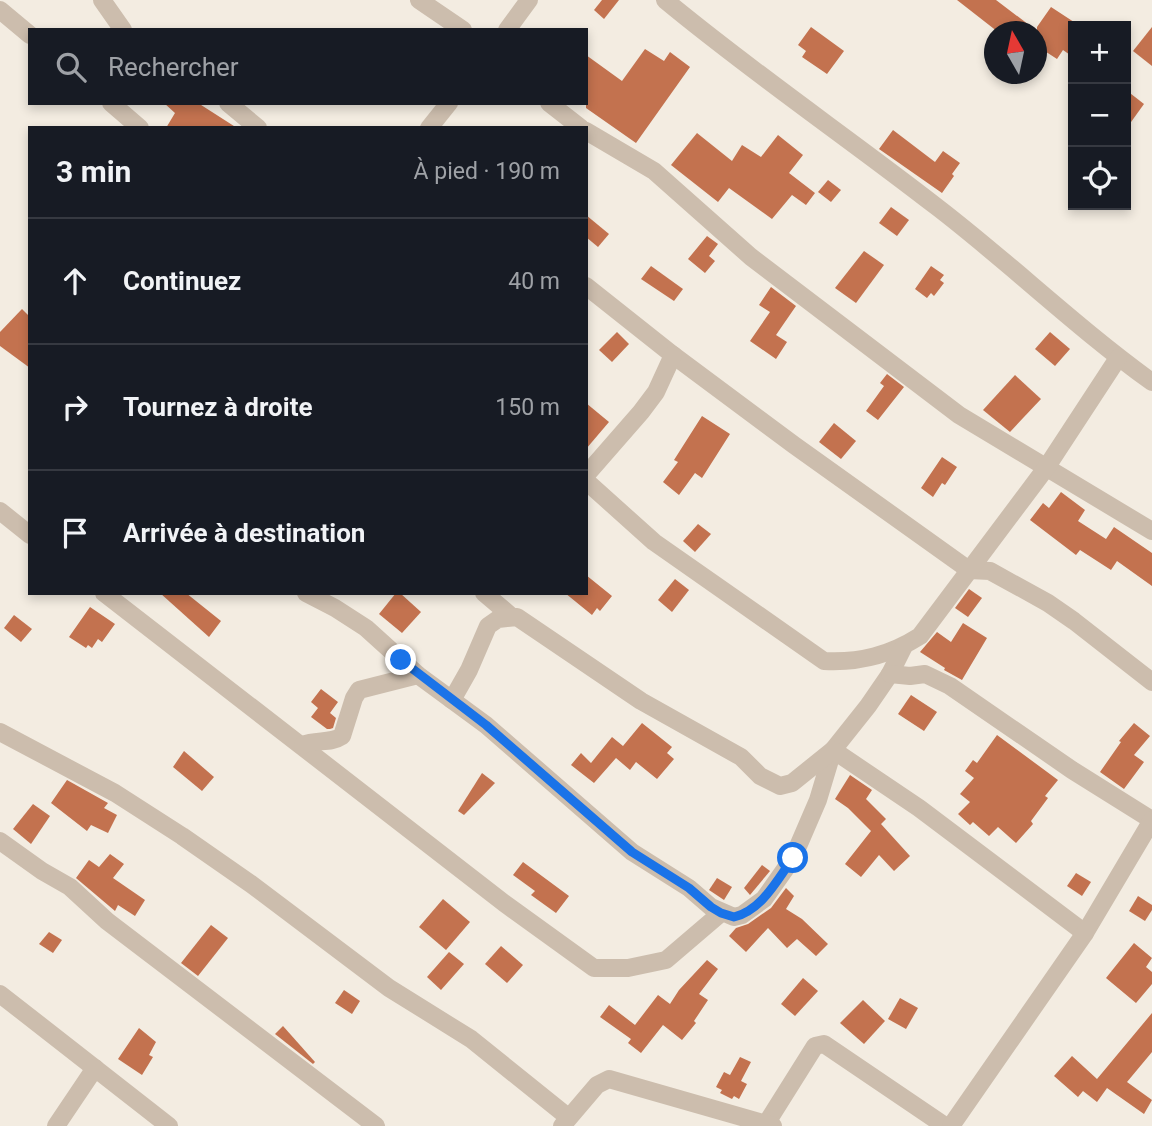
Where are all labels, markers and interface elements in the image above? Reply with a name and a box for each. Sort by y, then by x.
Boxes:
north arrow [984,21,1047,84]
map controls [1068,21,1131,210]
button: + [1068,21,1131,84]
search box [28,28,588,105]
icon: search [52,48,90,86]
text: Rechercher [108,52,239,82]
button: − [1068,84,1131,147]
button: locate [1068,147,1131,210]
text: 3 min [56,154,131,189]
text: À pied · 190 m [414,158,560,185]
icon: ahead [56,262,94,300]
text: Continuez [123,266,241,296]
text: 40 m [508,268,560,295]
icon: right [56,388,94,426]
text: Tournez à droite [123,392,313,422]
text: 150 m [495,394,560,421]
icon: arrive [56,514,94,552]
text: Arrivée à destination [123,518,365,548]
route end [385,644,416,675]
route start [777,842,808,873]

